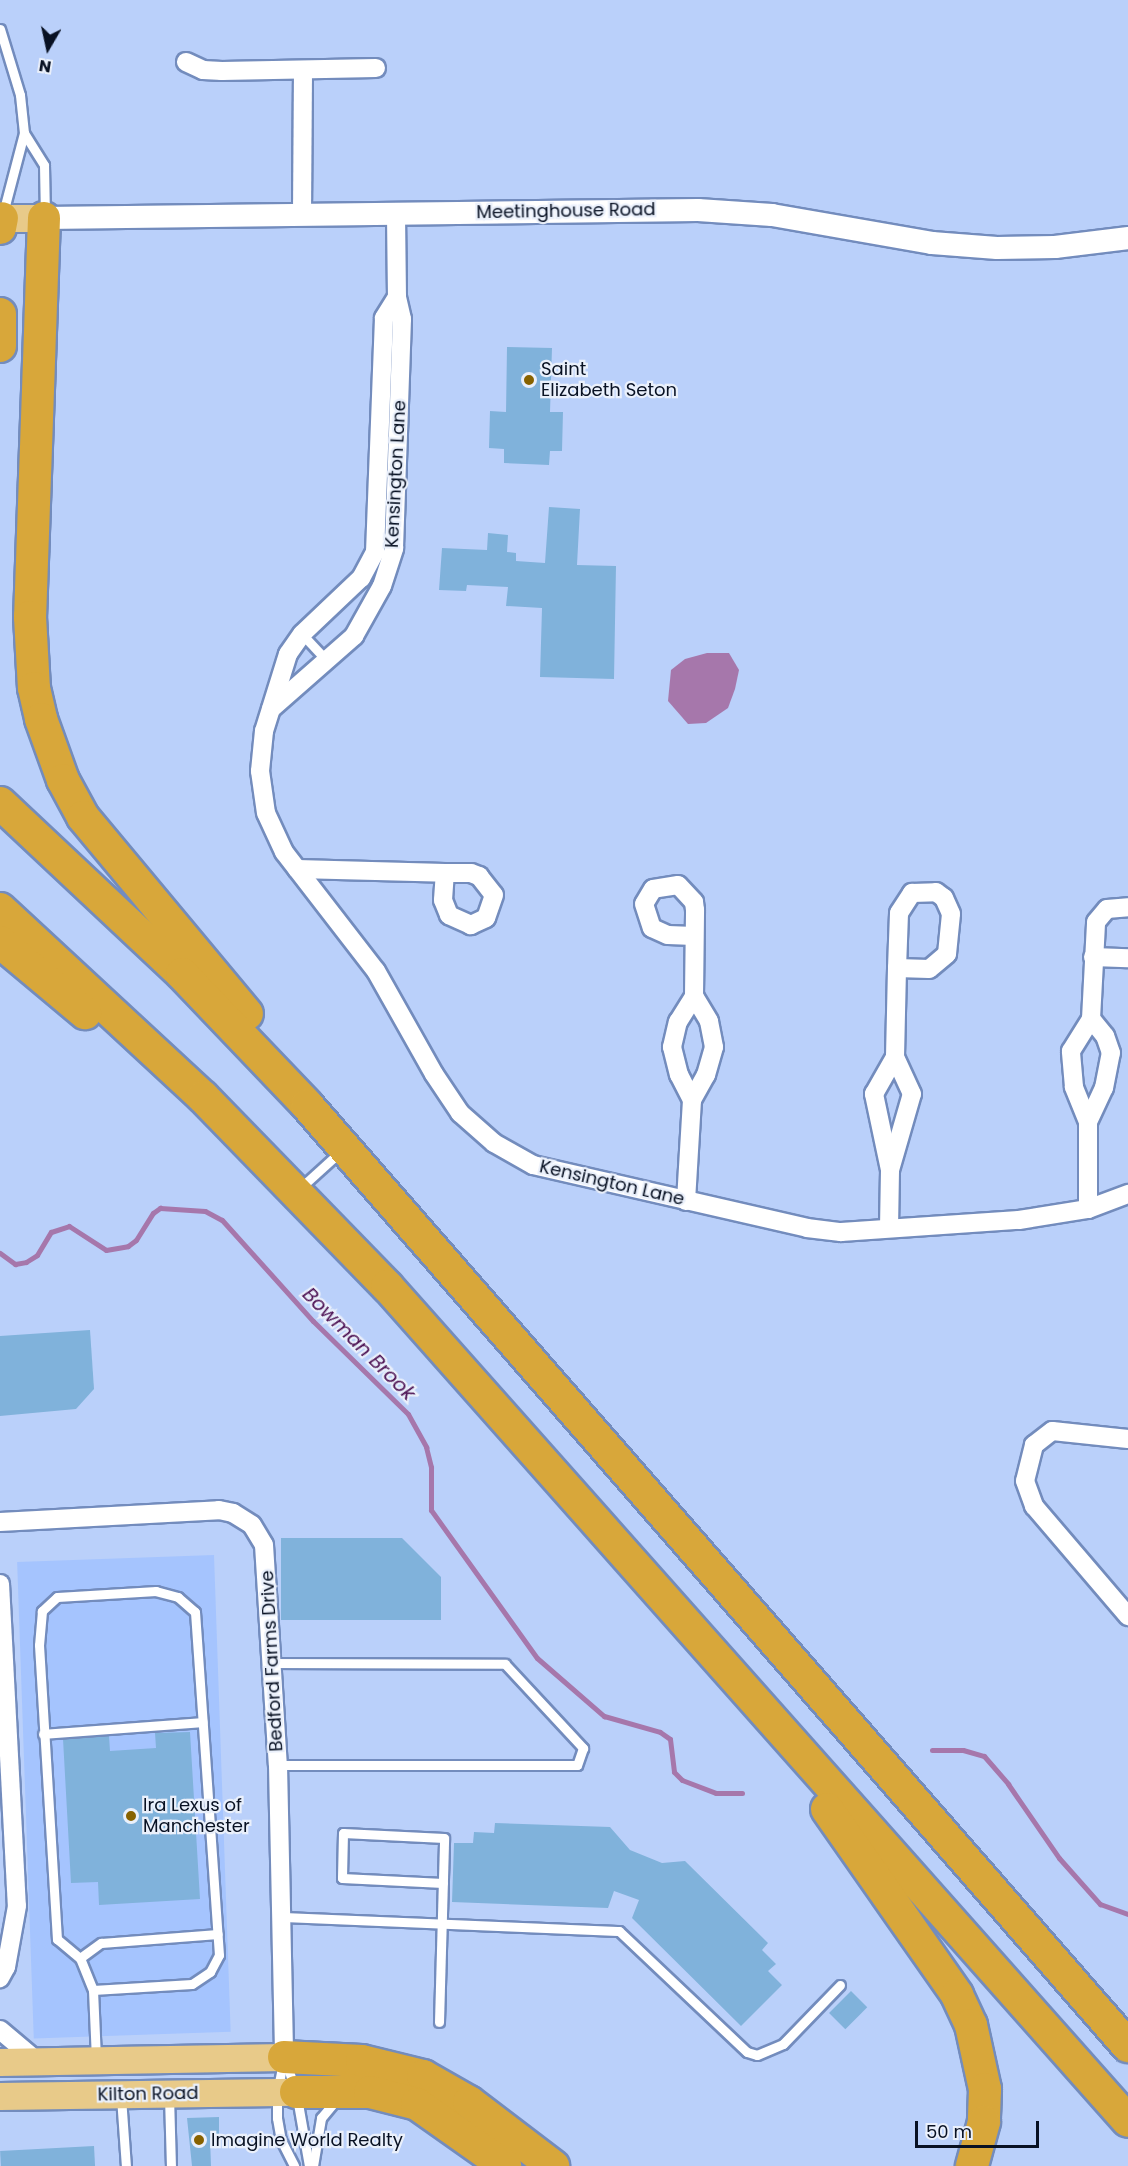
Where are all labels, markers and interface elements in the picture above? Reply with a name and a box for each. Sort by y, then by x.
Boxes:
north arrow [18,18,78,78]
text: N [37,54,53,79]
street label: Meetinghouse Road [476,199,656,223]
place label: Saint Elizabeth Seton [541,359,677,401]
marker: Saint Elizabeth Seton [522,373,536,387]
street label: Kensington Lane [381,400,411,548]
street label: Kensington Lane [537,1156,687,1210]
water label: Bowman Brook [297,1282,421,1406]
street label: Bedford Farms Drive [256,1570,288,1752]
place label: Ira Lexus of Manchester [143,1795,250,1838]
marker: Ira Lexus of Manchester [124,1809,138,1823]
street label: Kilton Road [97,2082,199,2106]
scale bar [918,2109,1042,2147]
text: 50 m [926,2119,972,2144]
place label: Imagine World Realty [211,2129,403,2151]
marker: Imagine World Realty [192,2133,206,2147]

